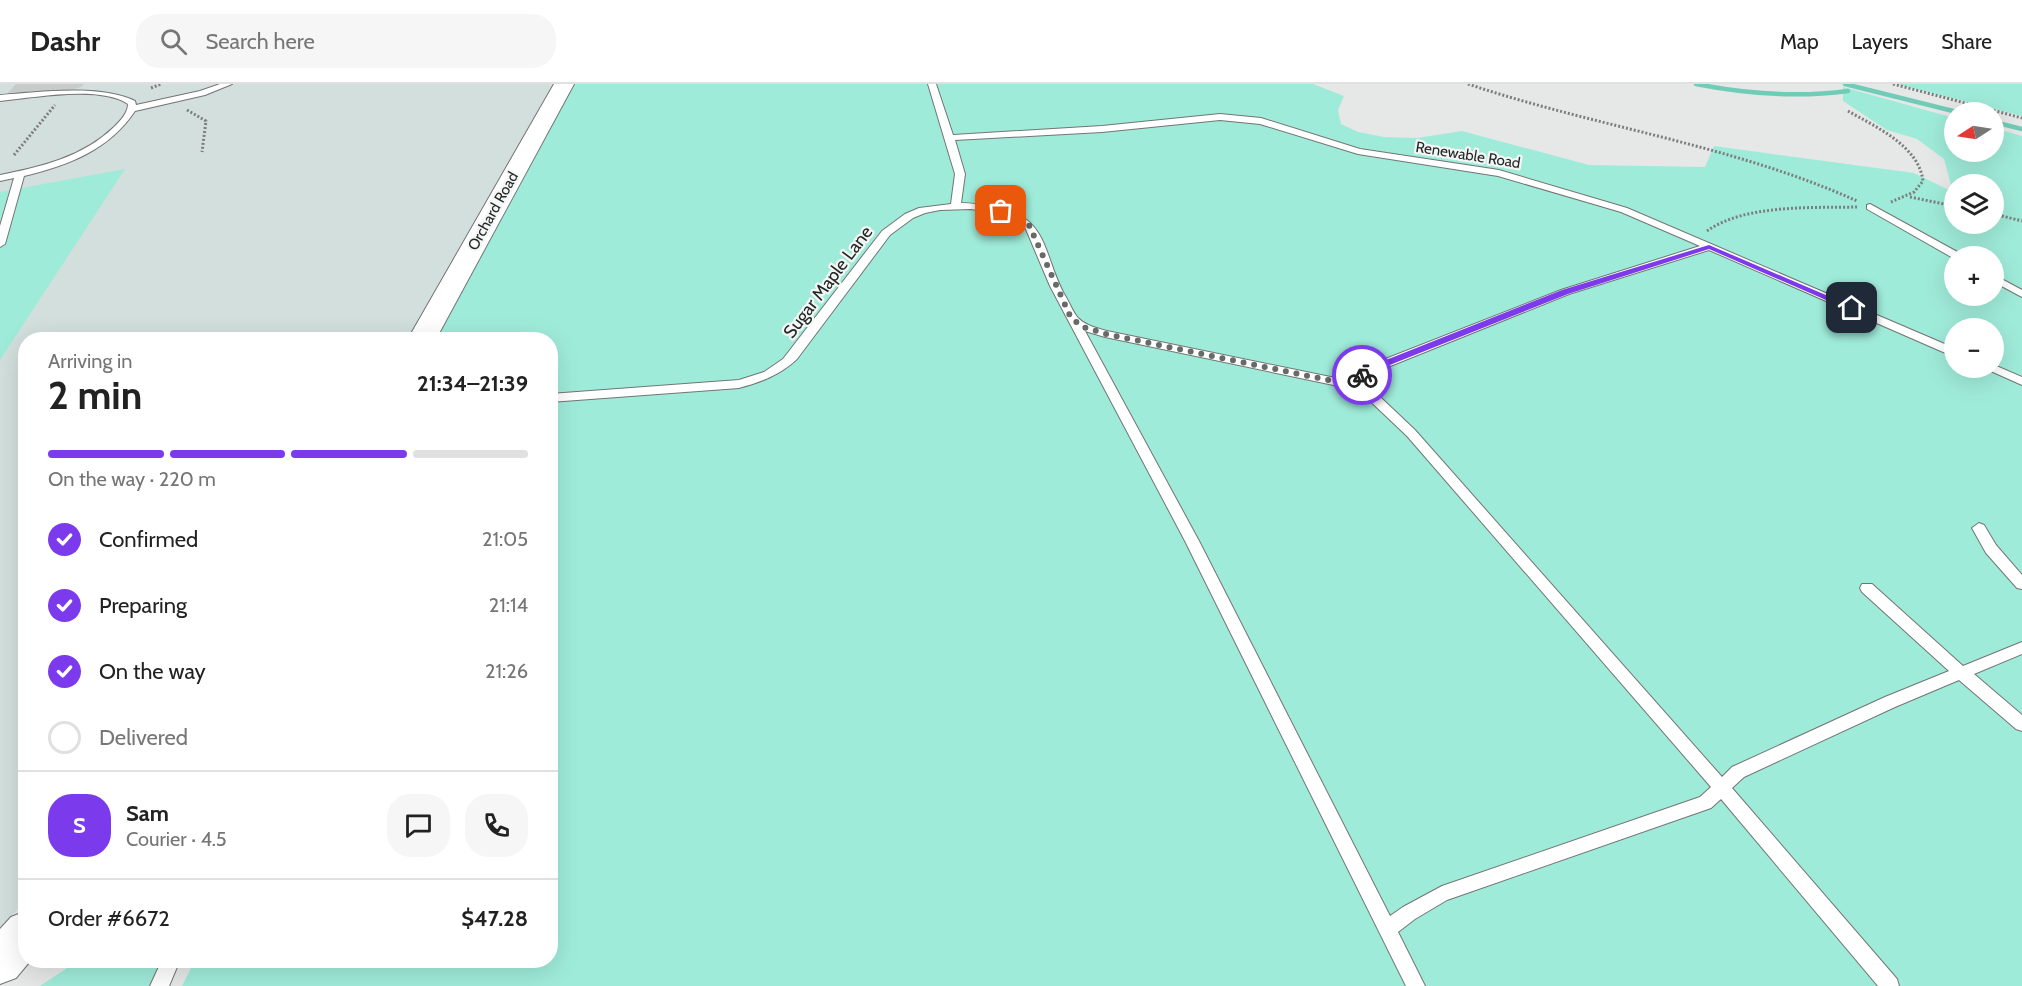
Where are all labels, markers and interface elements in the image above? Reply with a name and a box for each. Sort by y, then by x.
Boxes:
search box [136,14,556,68]
text: Dashr [30,24,100,58]
icon: search [157,25,190,58]
text: Search here [205,28,315,55]
text: Map [1780,29,1819,54]
text: Layers [1852,29,1908,54]
text: Share [1941,29,1992,54]
north arrow [1944,102,2004,162]
map controls [1944,102,2004,378]
street label: Renewable Road [1414,138,1522,172]
street label: Orchard Road [464,169,522,253]
button: layers [1944,174,2004,234]
pin [975,185,1026,236]
icon: bag [984,194,1017,227]
street label: Sugar Maple Lane [779,222,877,342]
button: + [1944,246,2004,306]
pin [1826,282,1877,333]
icon: home [1835,291,1868,324]
button: − [1944,318,2004,378]
courier [1332,345,1392,405]
text: Arriving in [48,349,132,373]
icon: bike [1346,359,1379,392]
text: 21:34–21:39 [417,370,528,397]
text: 2 min [48,371,142,419]
text: On the way · 220 m [48,467,216,491]
icon: check [48,523,81,556]
text: Confirmed [99,526,198,553]
text: 21:05 [482,527,528,551]
icon: check [48,589,81,622]
text: Preparing [99,592,187,619]
text: 21:14 [489,593,528,617]
icon: check [48,655,81,688]
text: On the way [99,658,206,685]
text: 21:26 [485,659,528,683]
text: Delivered [99,724,188,751]
button: chat [387,794,450,857]
button: phone [465,794,528,857]
text: Sam [126,800,169,827]
text: S [73,812,86,839]
text: Courier · 4.5 [126,827,227,851]
text: Order #6672 [48,905,170,932]
text: $47.28 [461,905,528,932]

